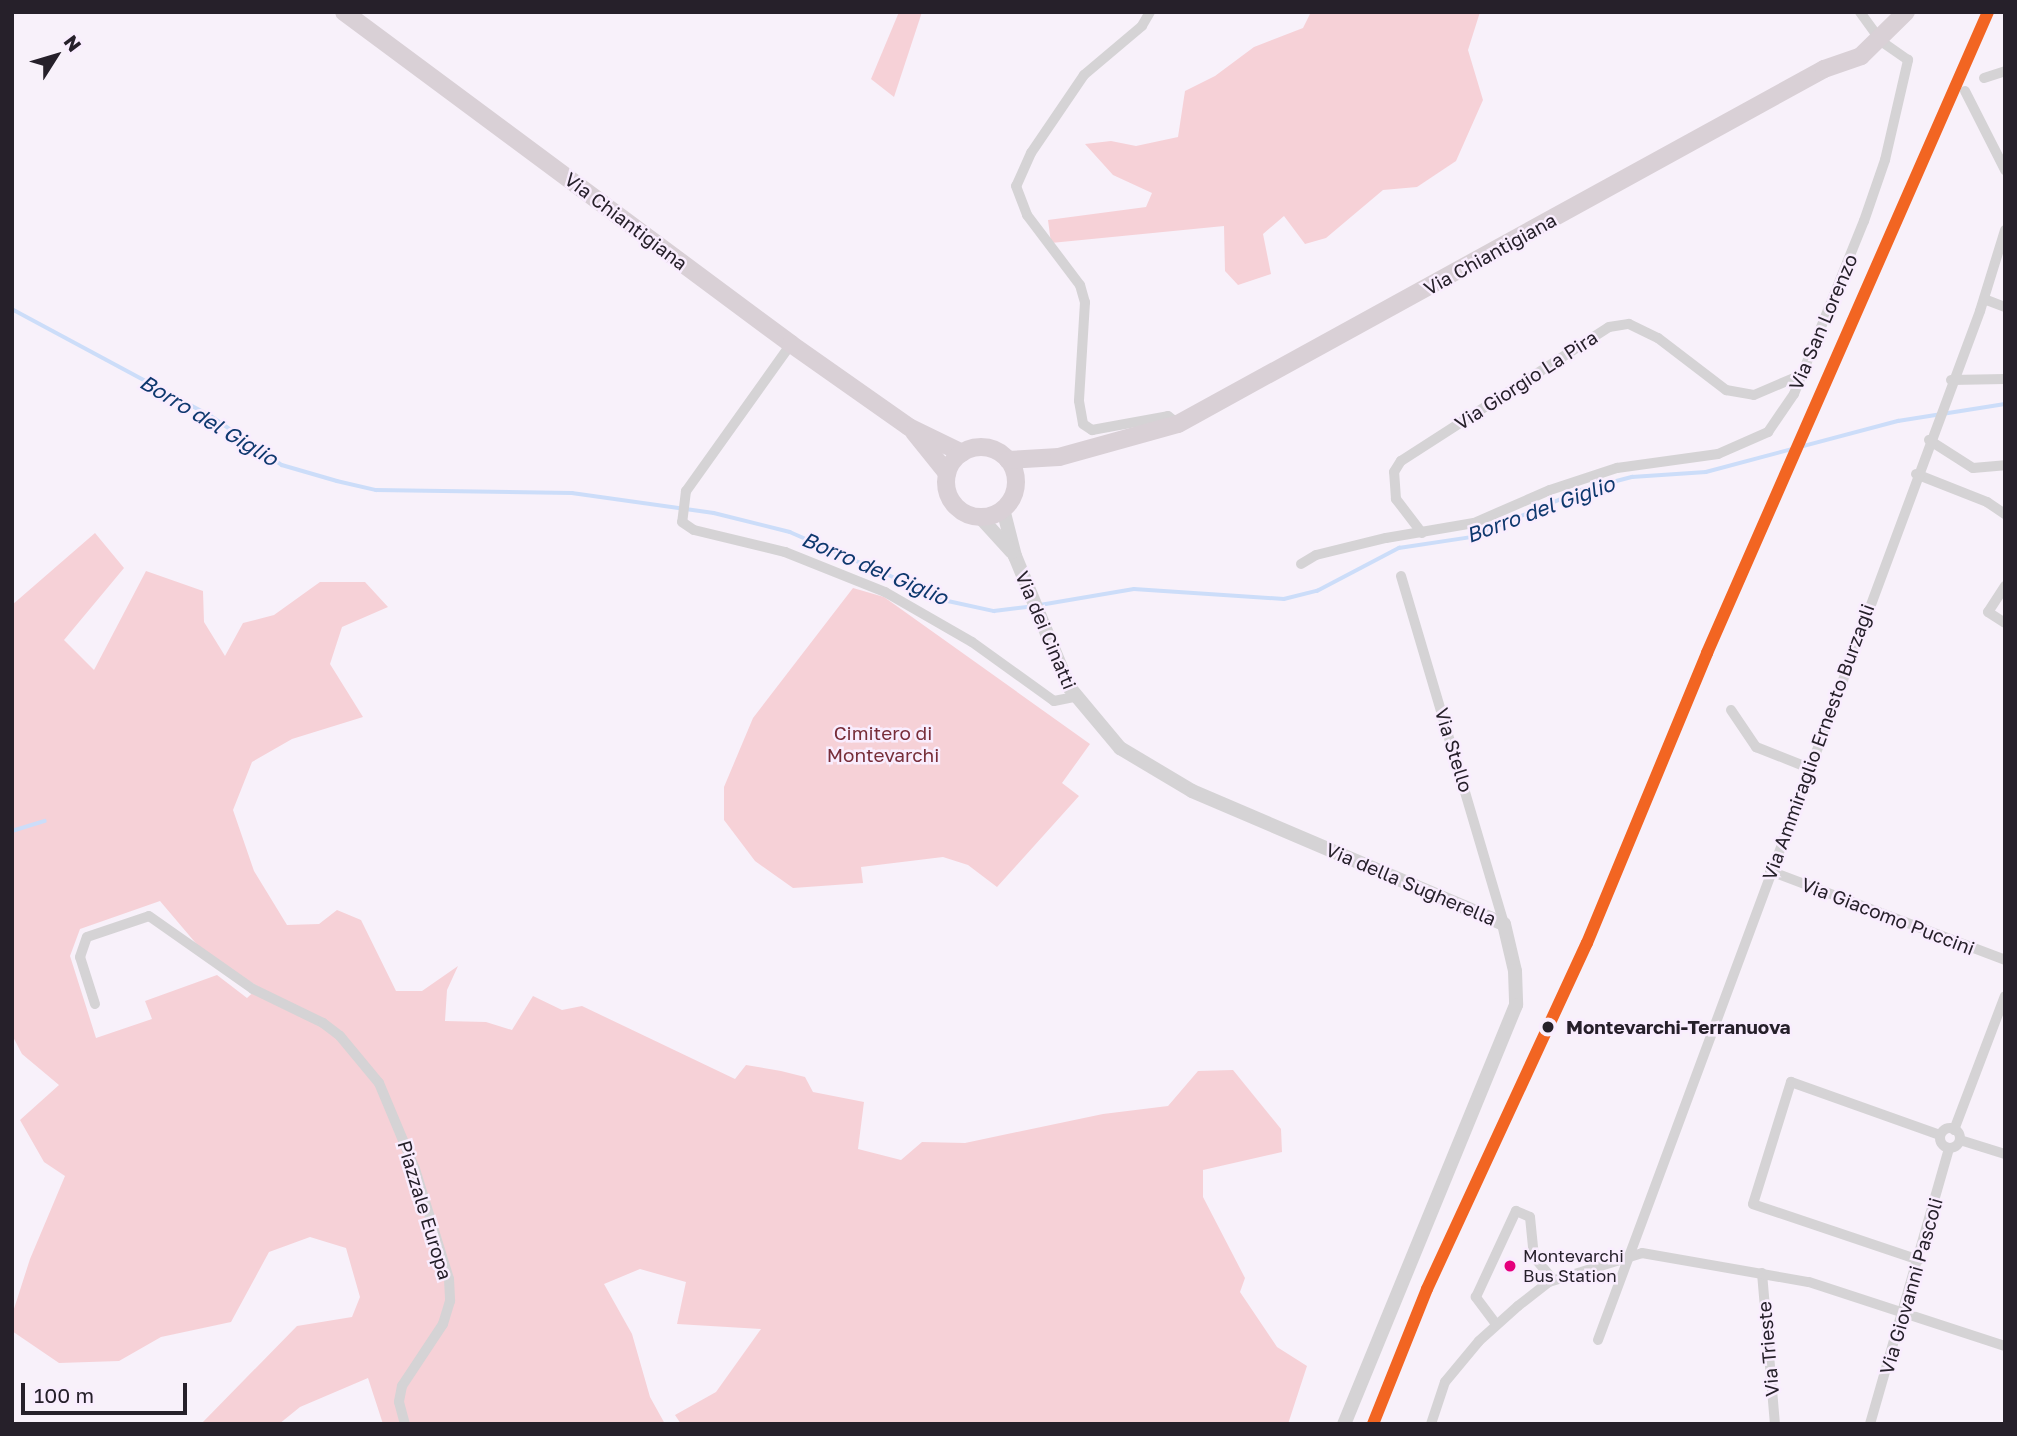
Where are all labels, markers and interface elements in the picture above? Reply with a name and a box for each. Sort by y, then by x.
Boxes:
north arrow [21,21,91,91]
text: N [60,30,87,56]
street label: Via Chiantigiana [560,167,692,275]
street label: Via Chiantigiana [1420,208,1560,300]
street label: Via San Lorenzo [1784,250,1862,394]
street label: Via Giorgio La Pira [1450,325,1602,435]
water label: Borro del Giglio [136,369,282,471]
water label: Borro del Giglio [1462,470,1618,548]
water label: Borro del Giglio [798,526,952,610]
street label: Via dei Cinatti [1011,567,1081,693]
street label: Via Ammiraglio Ernesto Burzagli [1757,601,1879,883]
street label: Via Stello [1430,705,1478,795]
park label: Cimitero di Montevarchi [827,722,939,766]
street label: Via della Sugherella [1322,838,1500,930]
street label: Via Giacomo Puccini [1798,872,1978,960]
marker: Montevarchi-Terranuova [1536,1015,1560,1039]
place label: Montevarchi-Terranuova [1566,1016,1791,1038]
street label: Piazzale Europa [393,1138,457,1282]
street label: Via Giovanni Pascoli [1875,1195,1947,1377]
place label: Montevarchi Bus Station [1523,1246,1624,1286]
marker: Montevarchi Bus Station [1503,1259,1517,1273]
street label: Via Trieste [1752,1300,1784,1398]
scale bar [24,1370,191,1414]
text: 100 m [34,1382,94,1408]

